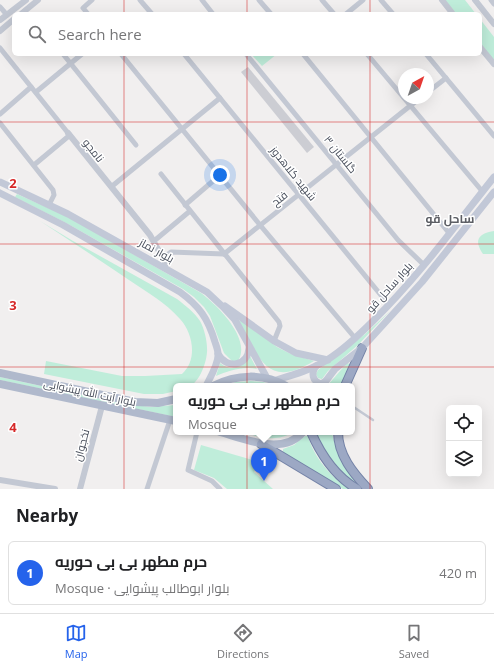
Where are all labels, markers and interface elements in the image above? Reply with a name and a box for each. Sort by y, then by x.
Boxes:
search box [12,12,482,56]
icon: search [26,23,48,45]
text: Search here [58,24,142,44]
north arrow [398,68,434,104]
street label: گلستان ۳ [321,132,361,176]
street label: نامجو [80,135,108,165]
street label: شهید کلاهدوز [267,142,321,203]
your location [210,165,230,185]
text: 2 [9,174,17,192]
street label: فتح [268,187,291,210]
district label: ساحل قو [426,210,474,227]
street label: بلوار نماز [136,234,177,266]
street label: بلوار ساحل قو [362,258,416,316]
text: 3 [9,296,17,314]
street label: بلوار آیت الله پیشوایی [42,375,138,409]
popup [173,383,355,435]
text: حرم مطهر بی بی حوریه [188,390,340,410]
map controls [446,405,482,477]
button: locate [446,405,482,441]
text: Mosque [188,415,237,433]
text: 4 [9,418,17,436]
street label: نخجوان [70,427,93,463]
button: layers [446,441,482,477]
pin: 1 [251,448,277,481]
text: Nearby [16,504,78,527]
text: حرم مطهر بی بی حوریه [55,551,207,571]
text: 1 [26,564,34,582]
text: 420 m [439,564,477,582]
text: Mosque · بلوار ابوطالب پیشوایی [55,579,229,597]
tab: Map [65,622,88,661]
tab: Directions [217,622,269,661]
tab: Saved [399,622,429,661]

